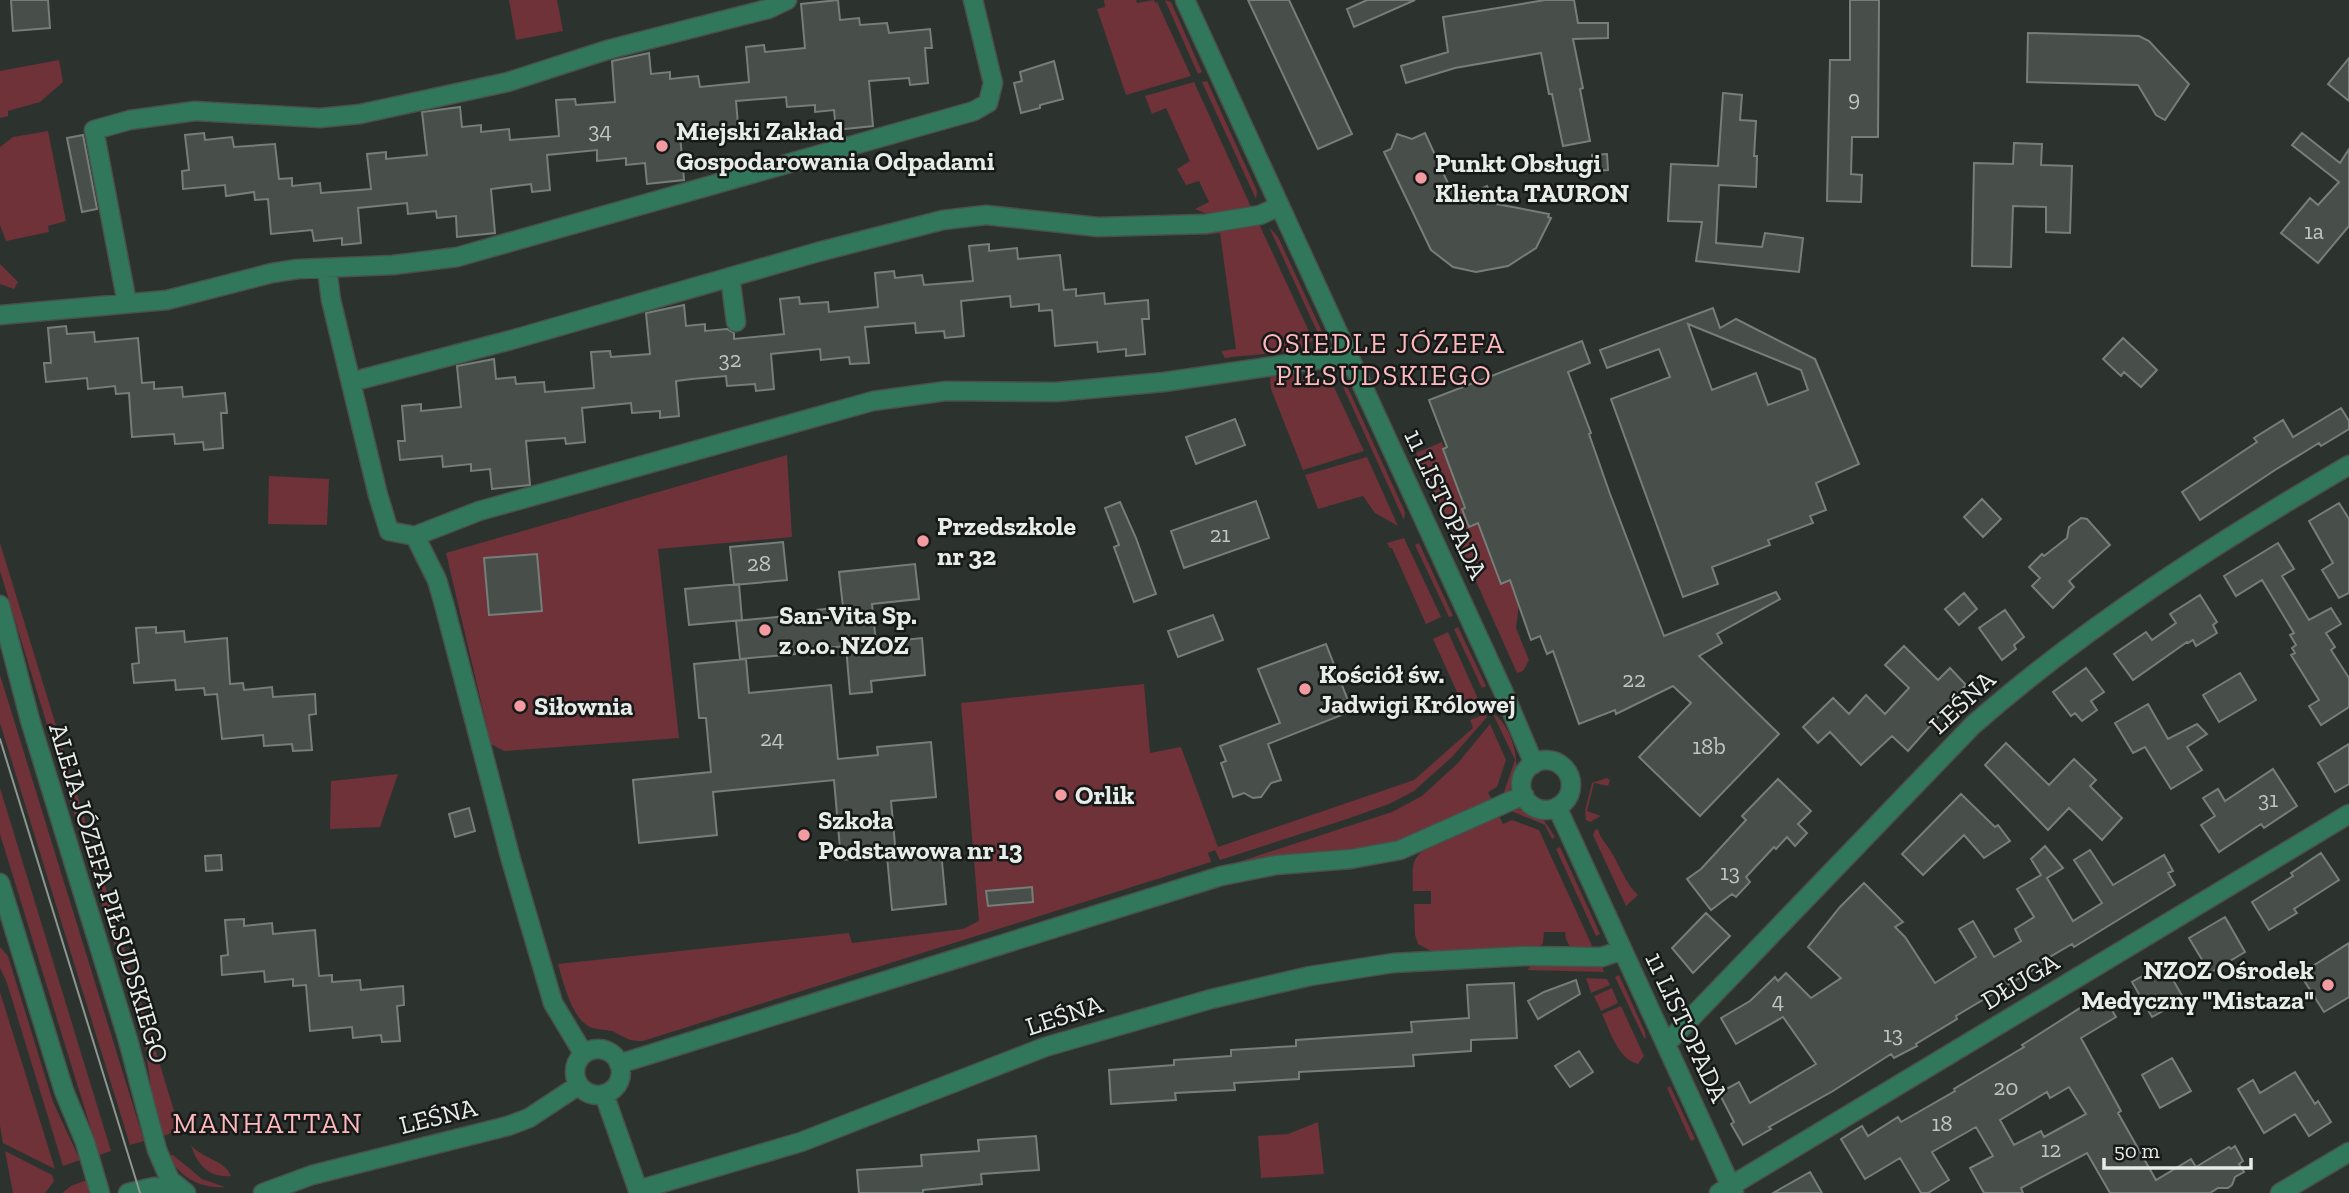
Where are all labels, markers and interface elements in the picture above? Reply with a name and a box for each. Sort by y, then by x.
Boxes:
house number: 9 [1848,84,1860,112]
place label: Miejski Zakład Gospodarowania Odpadami [676,115,995,177]
house number: 34 [588,116,612,144]
marker: Miejski Zakład Gospodarowania Odpadami [654,138,670,154]
place label: Punkt Obsługi Klienta TAURON [1435,147,1629,209]
marker: Punkt Obsługi Klienta TAURON [1413,170,1429,186]
house number: 1a [2304,217,2324,245]
district label: OSIEDLE JÓZEFA PIŁSUDSKIEGO [1262,327,1506,392]
house number: 32 [718,345,742,373]
street label: 11 LISTOPADA [1397,424,1495,585]
place label: Przedszkole nr 32 [937,510,1076,572]
house number: 21 [1210,520,1230,548]
marker: Przedszkole nr 32 [915,533,931,549]
house number: 28 [747,549,771,577]
place label: San-Vita Sp. z o.o. NZOZ [779,599,917,661]
marker: San-Vita Sp. z o.o. NZOZ [757,622,773,638]
place label: Kościół św. Jadwigi Królowej [1319,658,1516,720]
street label: LEŚNA [1922,663,2003,741]
house number: 22 [1622,665,1646,693]
marker: Kościół św. Jadwigi Królowej [1297,681,1313,697]
place label: Siłownia [534,690,633,722]
marker: Siłownia [512,698,528,714]
street label: ALEJA JÓZEFA PIŁSUDSKIEGO [42,719,176,1067]
house number: 24 [760,724,784,752]
house number: 18b [1692,732,1726,760]
place label: Orlik [1075,779,1135,811]
house number: 31 [2258,785,2278,813]
marker: Orlik [1053,787,1069,803]
place label: Szkoła Podstawowa nr 13 [818,804,1023,866]
marker: Szkoła Podstawowa nr 13 [796,827,812,843]
house number: 13 [1720,858,1740,886]
street label: DŁUGA [1975,945,2066,1017]
street label: 11 LISTOPADA [1638,947,1736,1108]
place label: NZOZ Ośrodek Medyczny "Mistaza" [2081,954,2315,1016]
marker: NZOZ Ośrodek Medyczny "Mistaza" [2320,977,2336,993]
house number: 4 [1772,986,1784,1014]
street label: LEŚNA [1022,987,1108,1042]
house number: 13 [1883,1020,1903,1048]
house number: 20 [1993,1073,2019,1101]
street label: LEŚNA [396,1091,481,1141]
district label: MANHATTAN [172,1107,364,1140]
house number: 18 [1931,1109,1953,1137]
scale bar [2104,1126,2251,1170]
house number: 12 [2041,1135,2061,1163]
text: 50 m [2114,1138,2160,1163]

